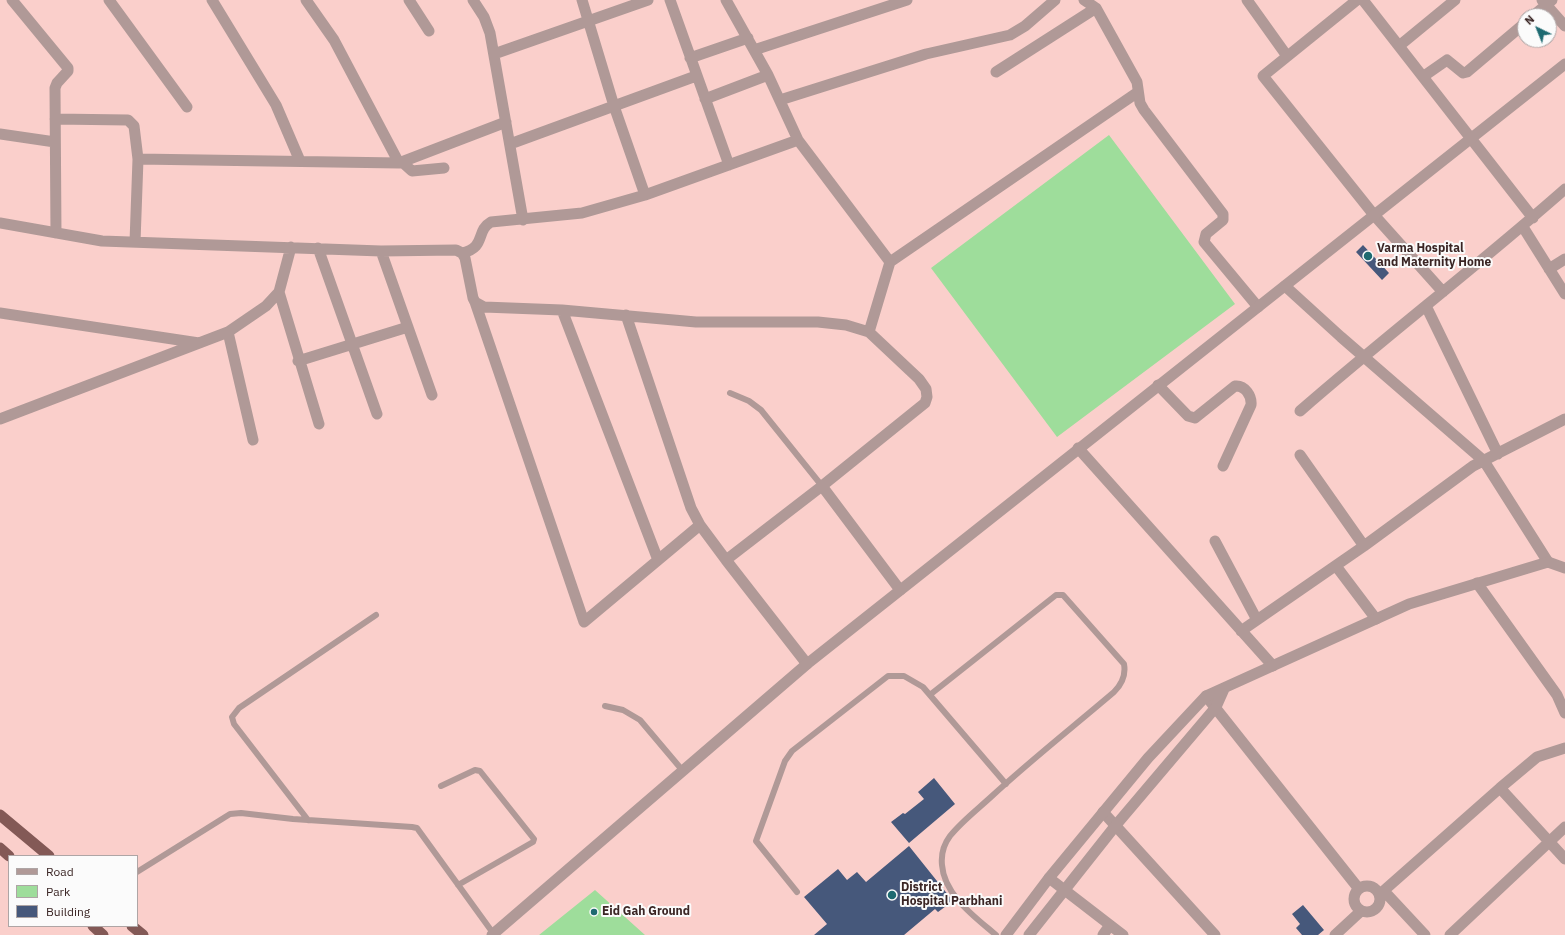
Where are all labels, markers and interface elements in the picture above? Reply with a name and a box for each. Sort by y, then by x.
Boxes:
north arrow [1517,8,1557,48]
text: N [1522,12,1537,28]
place label: Varma Hospital and Maternity Home [1377,242,1491,270]
marker: Varma Hospital and Maternity Home [1362,250,1374,262]
legend [8,855,138,927]
text: Road [46,864,74,879]
place label: District Hospital Parbhani [901,881,1002,909]
text: Park [46,884,70,899]
marker: District Hospital Parbhani [886,889,898,901]
text: Building [46,904,90,919]
place label: Eid Gah Ground [602,905,690,919]
marker: Eid Gah Ground [589,907,599,917]

